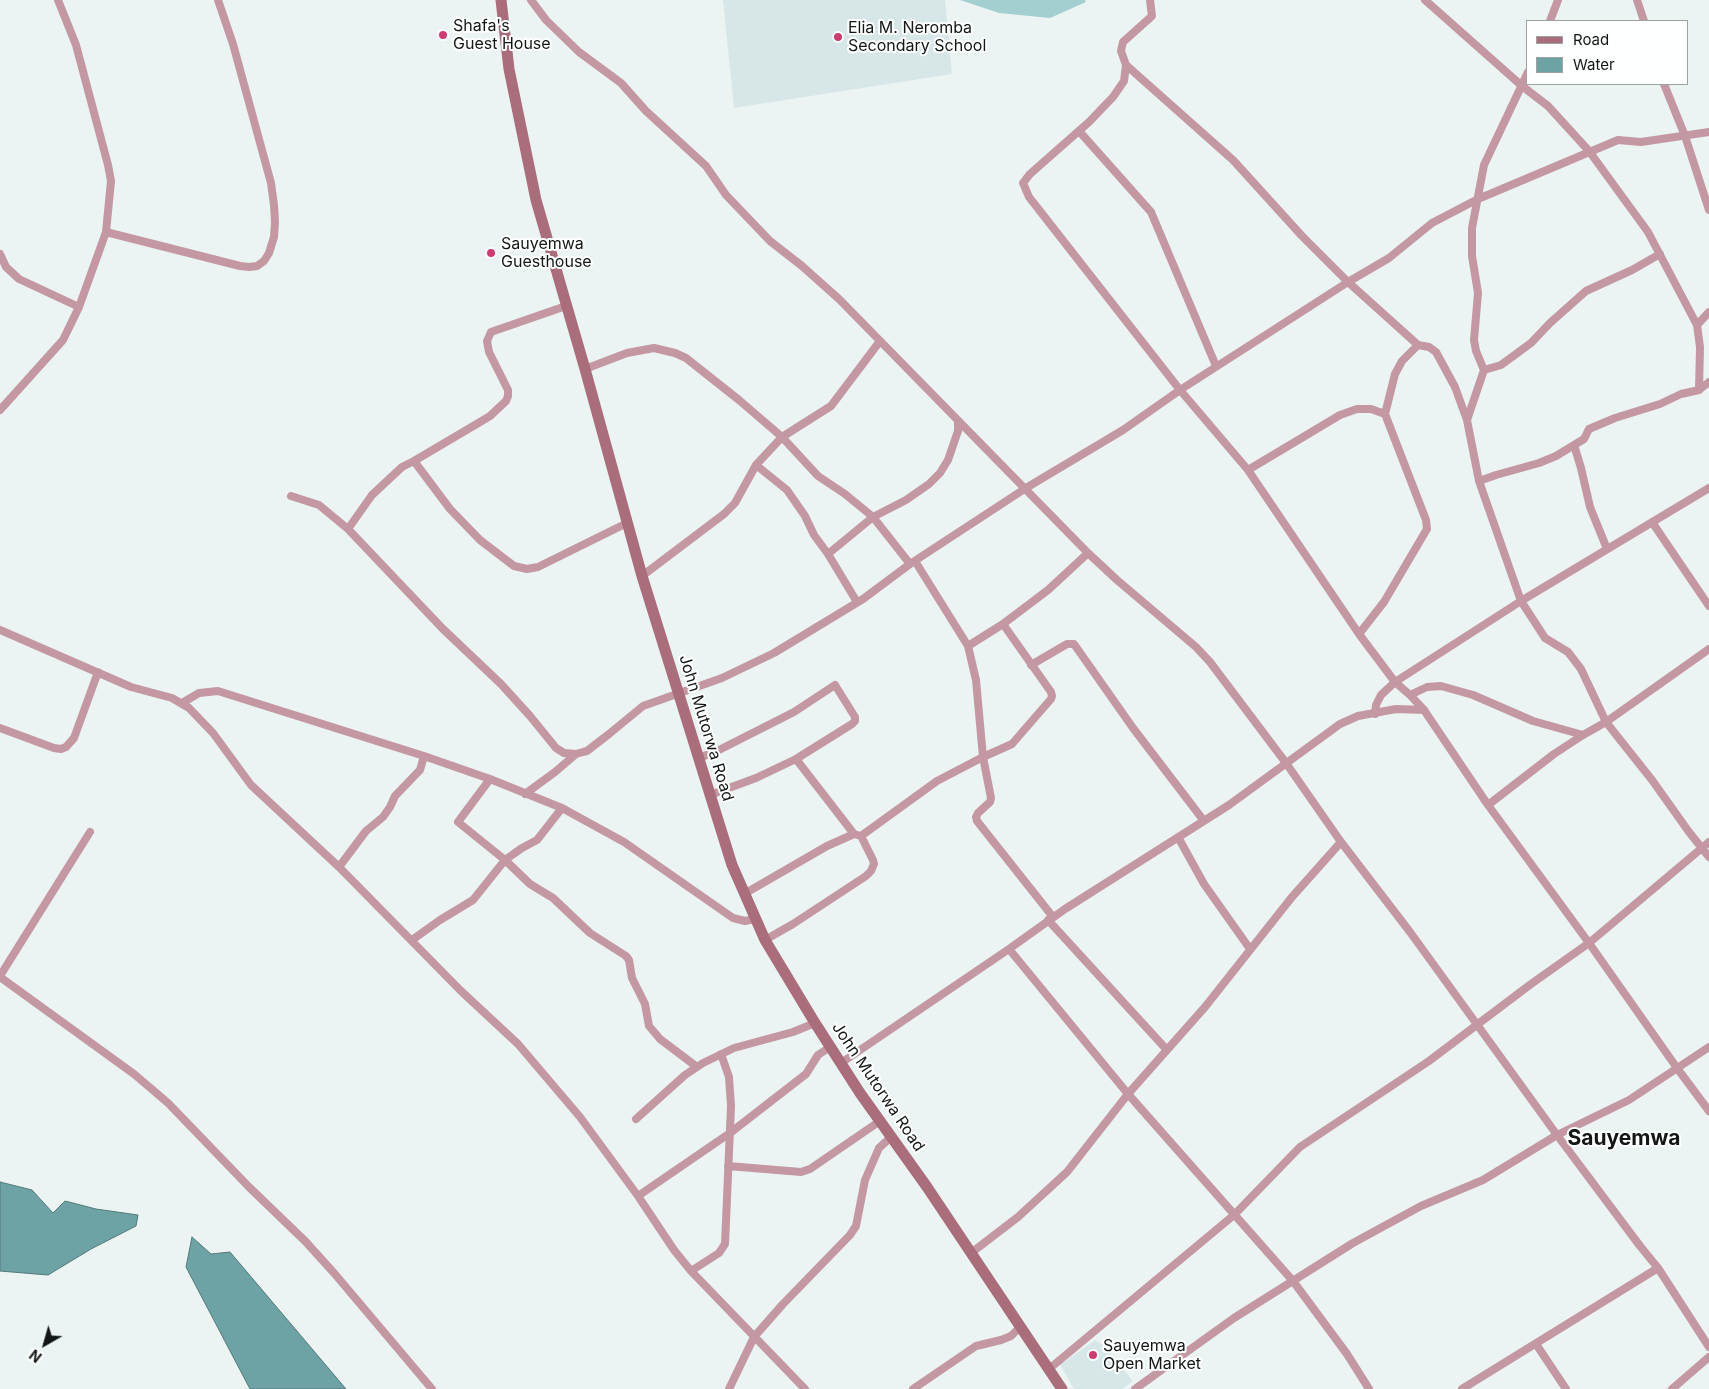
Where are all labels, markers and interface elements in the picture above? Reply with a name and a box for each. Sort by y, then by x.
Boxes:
place label: Shafa's Guest House [453,16,551,54]
place label: Elia M. Neromba Secondary School [848,18,986,56]
legend [1526,20,1689,85]
marker: Shafa's Guest House [437,29,449,41]
text: Road [1573,30,1609,49]
marker: Elia M. Neromba Secondary School [832,31,844,43]
text: Water [1573,55,1615,74]
place label: Sauyemwa Guesthouse [501,234,592,272]
marker: Sauyemwa Guesthouse [485,247,497,259]
street label: John Mutorwa Road [675,652,737,804]
street label: John Mutorwa Road [828,1019,928,1155]
district label: Sauyemwa [1568,1126,1680,1152]
north arrow [20,1319,70,1369]
place label: Sauyemwa Open Market [1103,1336,1201,1374]
text: N [26,1346,45,1366]
marker: Sauyemwa Open Market [1087,1349,1099,1361]

